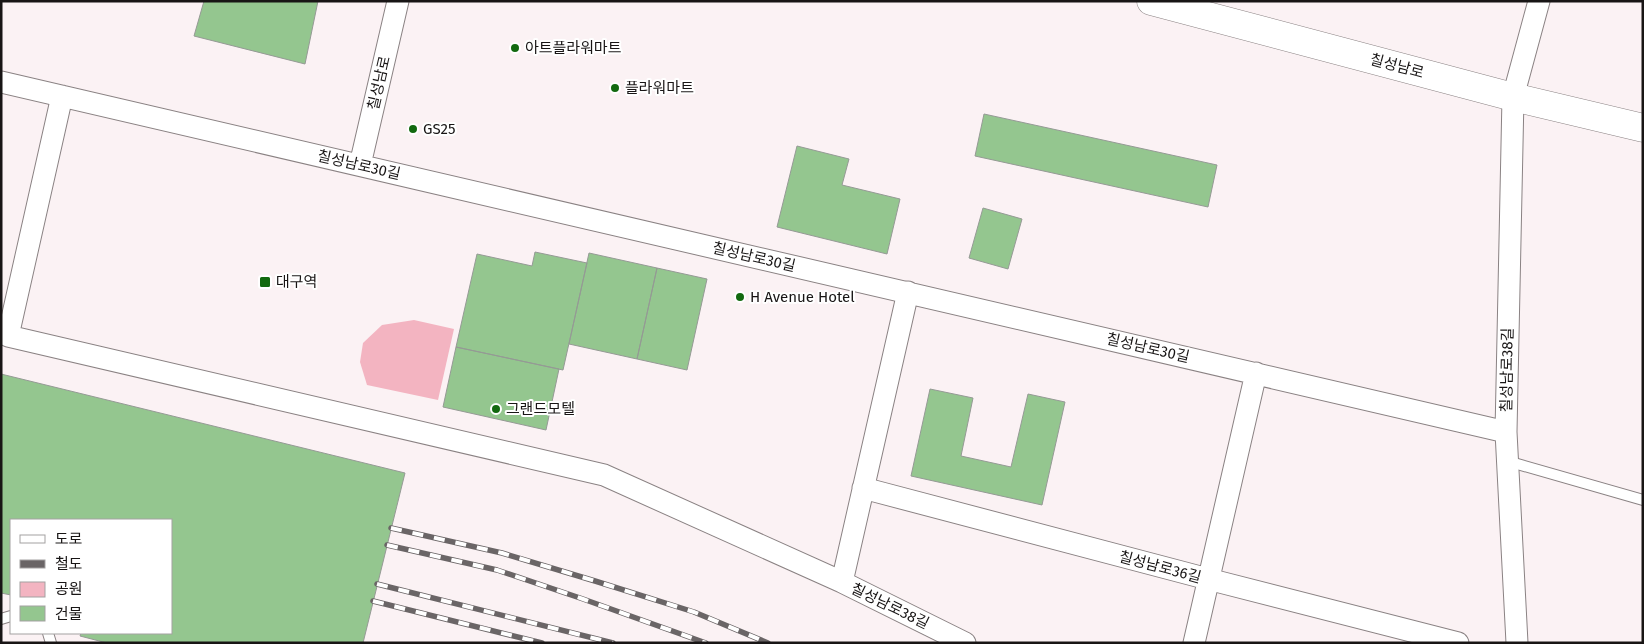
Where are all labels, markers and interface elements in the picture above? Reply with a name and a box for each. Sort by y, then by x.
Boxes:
place label: 아트플라워마트 [525,39,622,57]
marker: 아트플라워마트 [509,42,521,54]
street label: 칠성남로 [1368,50,1426,82]
street label: 칠성남로 [364,54,394,112]
place label: 플라워마트 [625,79,694,97]
marker: 플라워마트 [609,82,621,94]
place label: GS25 [423,120,455,138]
marker: GS25 [407,123,419,135]
street label: 칠성남로30길 [316,147,402,183]
street label: 칠성남로30길 [711,239,797,275]
place label: 대구역 [276,273,317,291]
marker: 대구역 [258,275,272,289]
place label: H Avenue Hotel [750,288,855,306]
marker: H Avenue Hotel [734,291,746,303]
street label: 칠성남로38길 [1497,327,1517,413]
street label: 칠성남로30길 [1105,330,1191,366]
place label: 그랜드모텔 [506,400,575,418]
marker: 그랜드모텔 [490,403,502,415]
legend [10,519,172,634]
text: 도로 [55,530,83,548]
street label: 칠성남로36길 [1117,547,1203,587]
text: 철도 [55,555,83,573]
street label: 칠성남로38길 [848,579,932,633]
text: 공원 [55,580,83,598]
text: 건물 [55,605,83,623]

